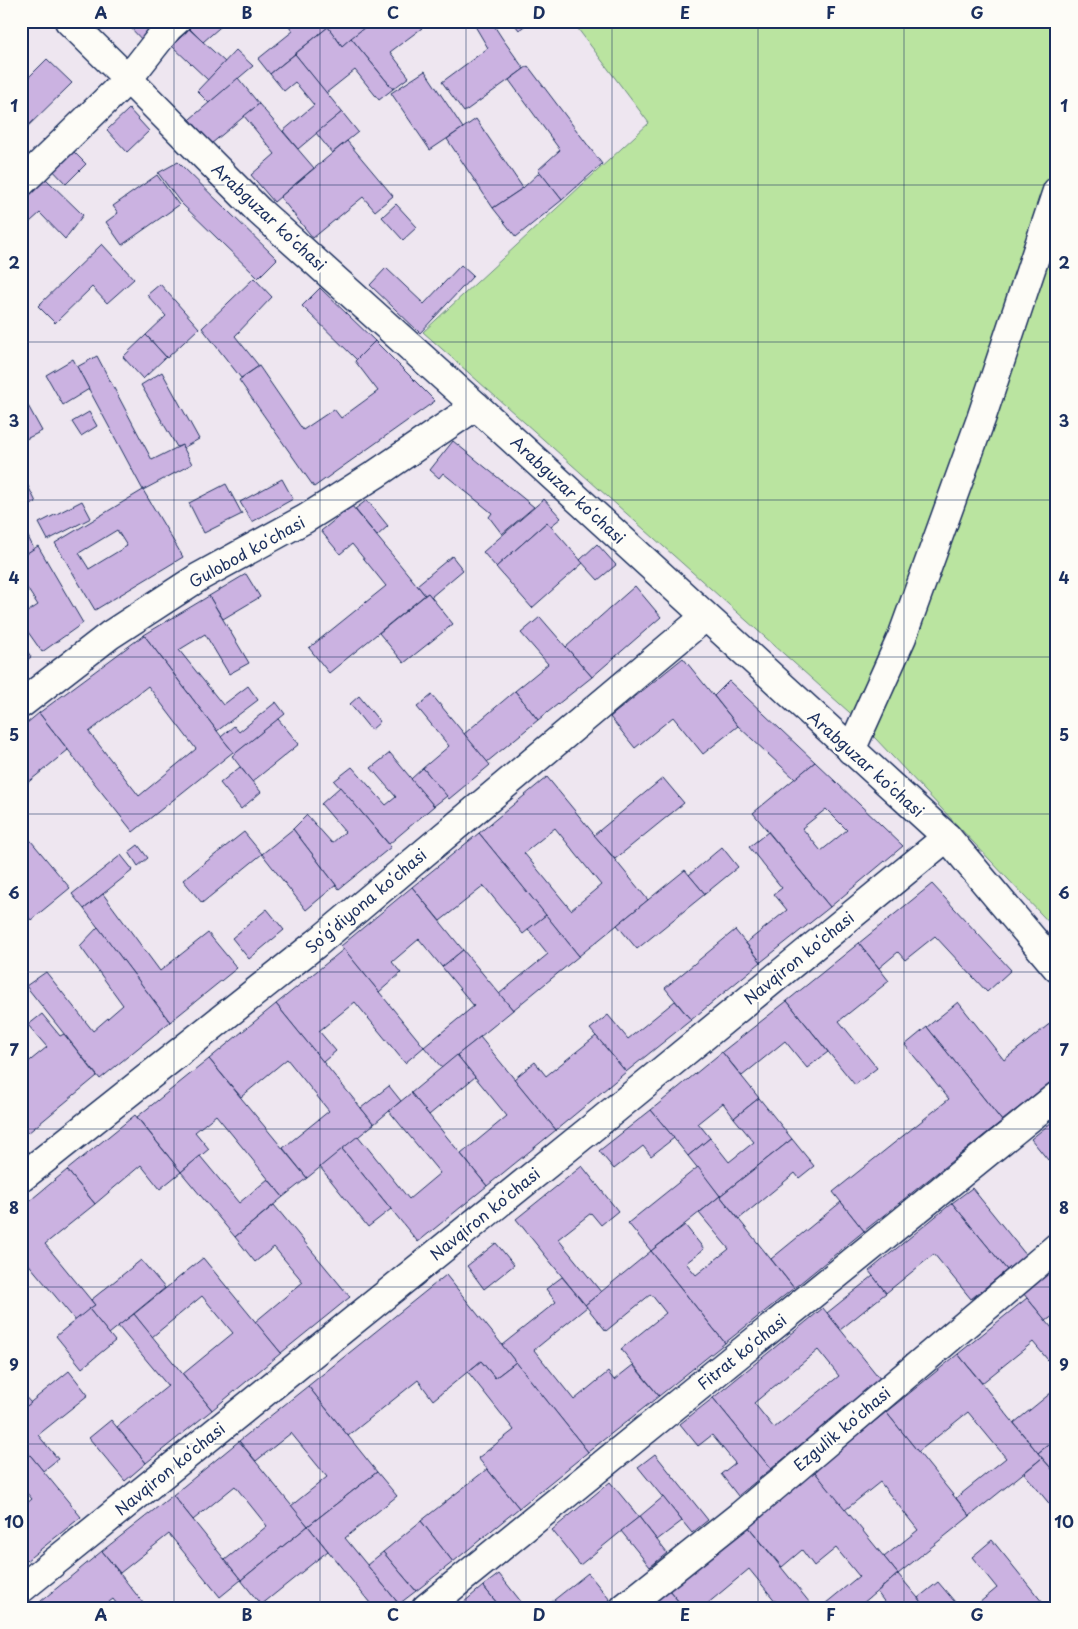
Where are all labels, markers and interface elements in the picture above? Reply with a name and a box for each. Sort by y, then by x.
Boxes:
text: A [95,0,108,24]
text: B [242,0,253,24]
text: C [387,0,399,24]
text: D [533,0,545,24]
text: E [680,0,690,24]
text: F [826,0,836,24]
text: G [970,0,984,24]
text: 1 [10,93,18,117]
text: 1 [1060,93,1068,117]
street label: Arabguzar koʻchasi [207,157,332,276]
text: 2 [8,250,20,274]
text: 2 [1058,250,1070,274]
text: 3 [9,408,19,432]
text: 3 [1059,408,1069,432]
street label: Arabguzar koʻchasi [506,430,631,549]
street label: Gulobod koʻchasi [184,509,309,593]
text: 4 [9,565,20,589]
text: 4 [1059,565,1070,589]
street label: Arabguzar koʻchasi [803,704,930,822]
text: 5 [9,722,19,746]
text: 5 [1059,722,1069,746]
street label: Soʻgʻdiyona koʻchasi [299,842,431,958]
text: 6 [8,880,20,904]
text: 6 [1058,880,1070,904]
street label: Navqiron koʻchasi [738,905,859,1009]
text: 7 [9,1037,19,1061]
text: 7 [1059,1037,1069,1061]
street label: Navqiron koʻchasi [424,1161,545,1265]
text: 8 [9,1195,19,1219]
text: 8 [1059,1195,1069,1219]
street label: Fitrat koʻchasi [691,1308,791,1395]
text: 9 [9,1352,19,1376]
text: 9 [1059,1352,1069,1376]
street label: Ezgulik koʻchasi [788,1380,895,1476]
street label: Navqiron koʻchasi [109,1416,230,1520]
text: 10 [4,1509,24,1533]
text: 10 [1054,1509,1074,1533]
text: A [95,1602,108,1626]
text: B [242,1602,253,1626]
text: C [387,1602,399,1626]
text: D [533,1602,545,1626]
text: E [680,1602,690,1626]
text: F [826,1602,836,1626]
text: G [970,1602,984,1626]

